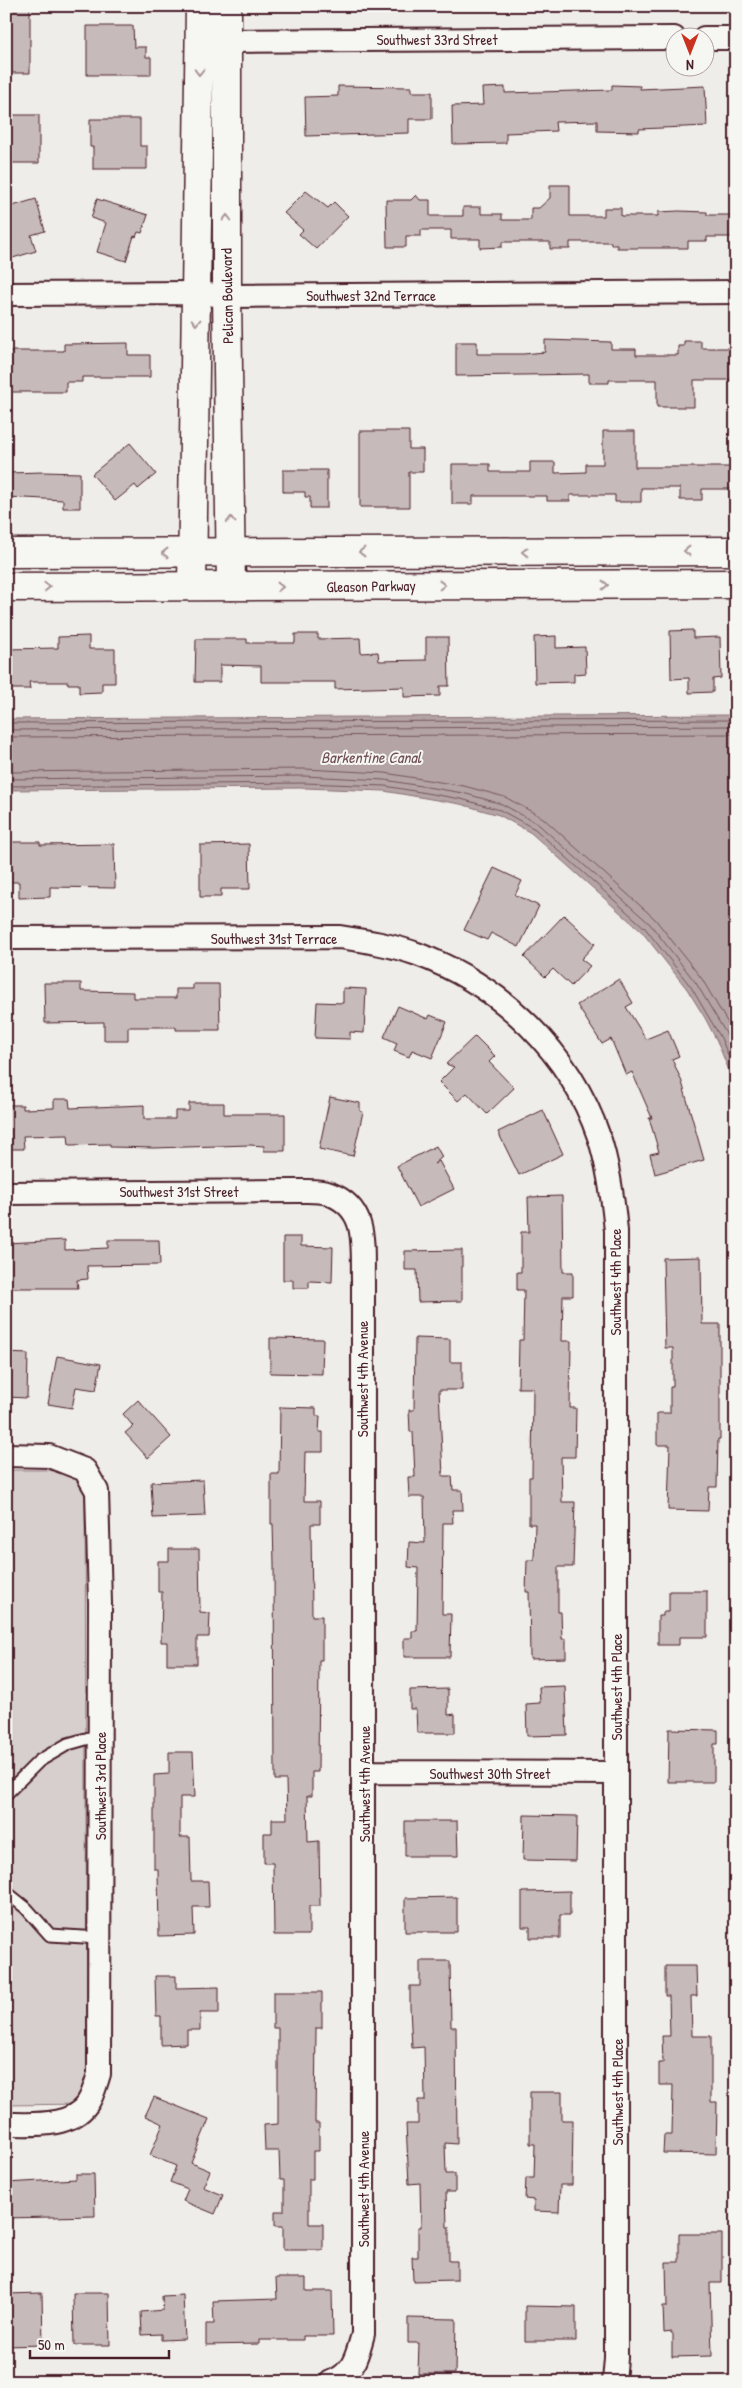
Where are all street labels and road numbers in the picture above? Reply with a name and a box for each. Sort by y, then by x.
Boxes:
street label: Southwest 33rd Street [376,29,498,50]
street label: Pelican Boulevard [216,248,238,344]
street label: Southwest 32nd Terrace [306,285,436,306]
street label: Gleason Parkway [326,575,416,597]
street label: Southwest 31st Terrace [211,928,337,949]
street label: Southwest 31st Street [119,1181,239,1202]
street label: Southwest 4th Place [605,1228,626,1336]
street label: Southwest 4th Avenue [352,1321,373,1437]
street label: Southwest 4th Place [606,1633,627,1741]
street label: Southwest 4th Avenue [354,1726,375,1842]
street label: Southwest 3rd Place [90,1732,111,1840]
street label: Southwest 30th Street [430,1763,551,1784]
street label: Southwest 4th Place [607,2038,628,2146]
street label: Southwest 4th Avenue [353,2131,374,2247]

